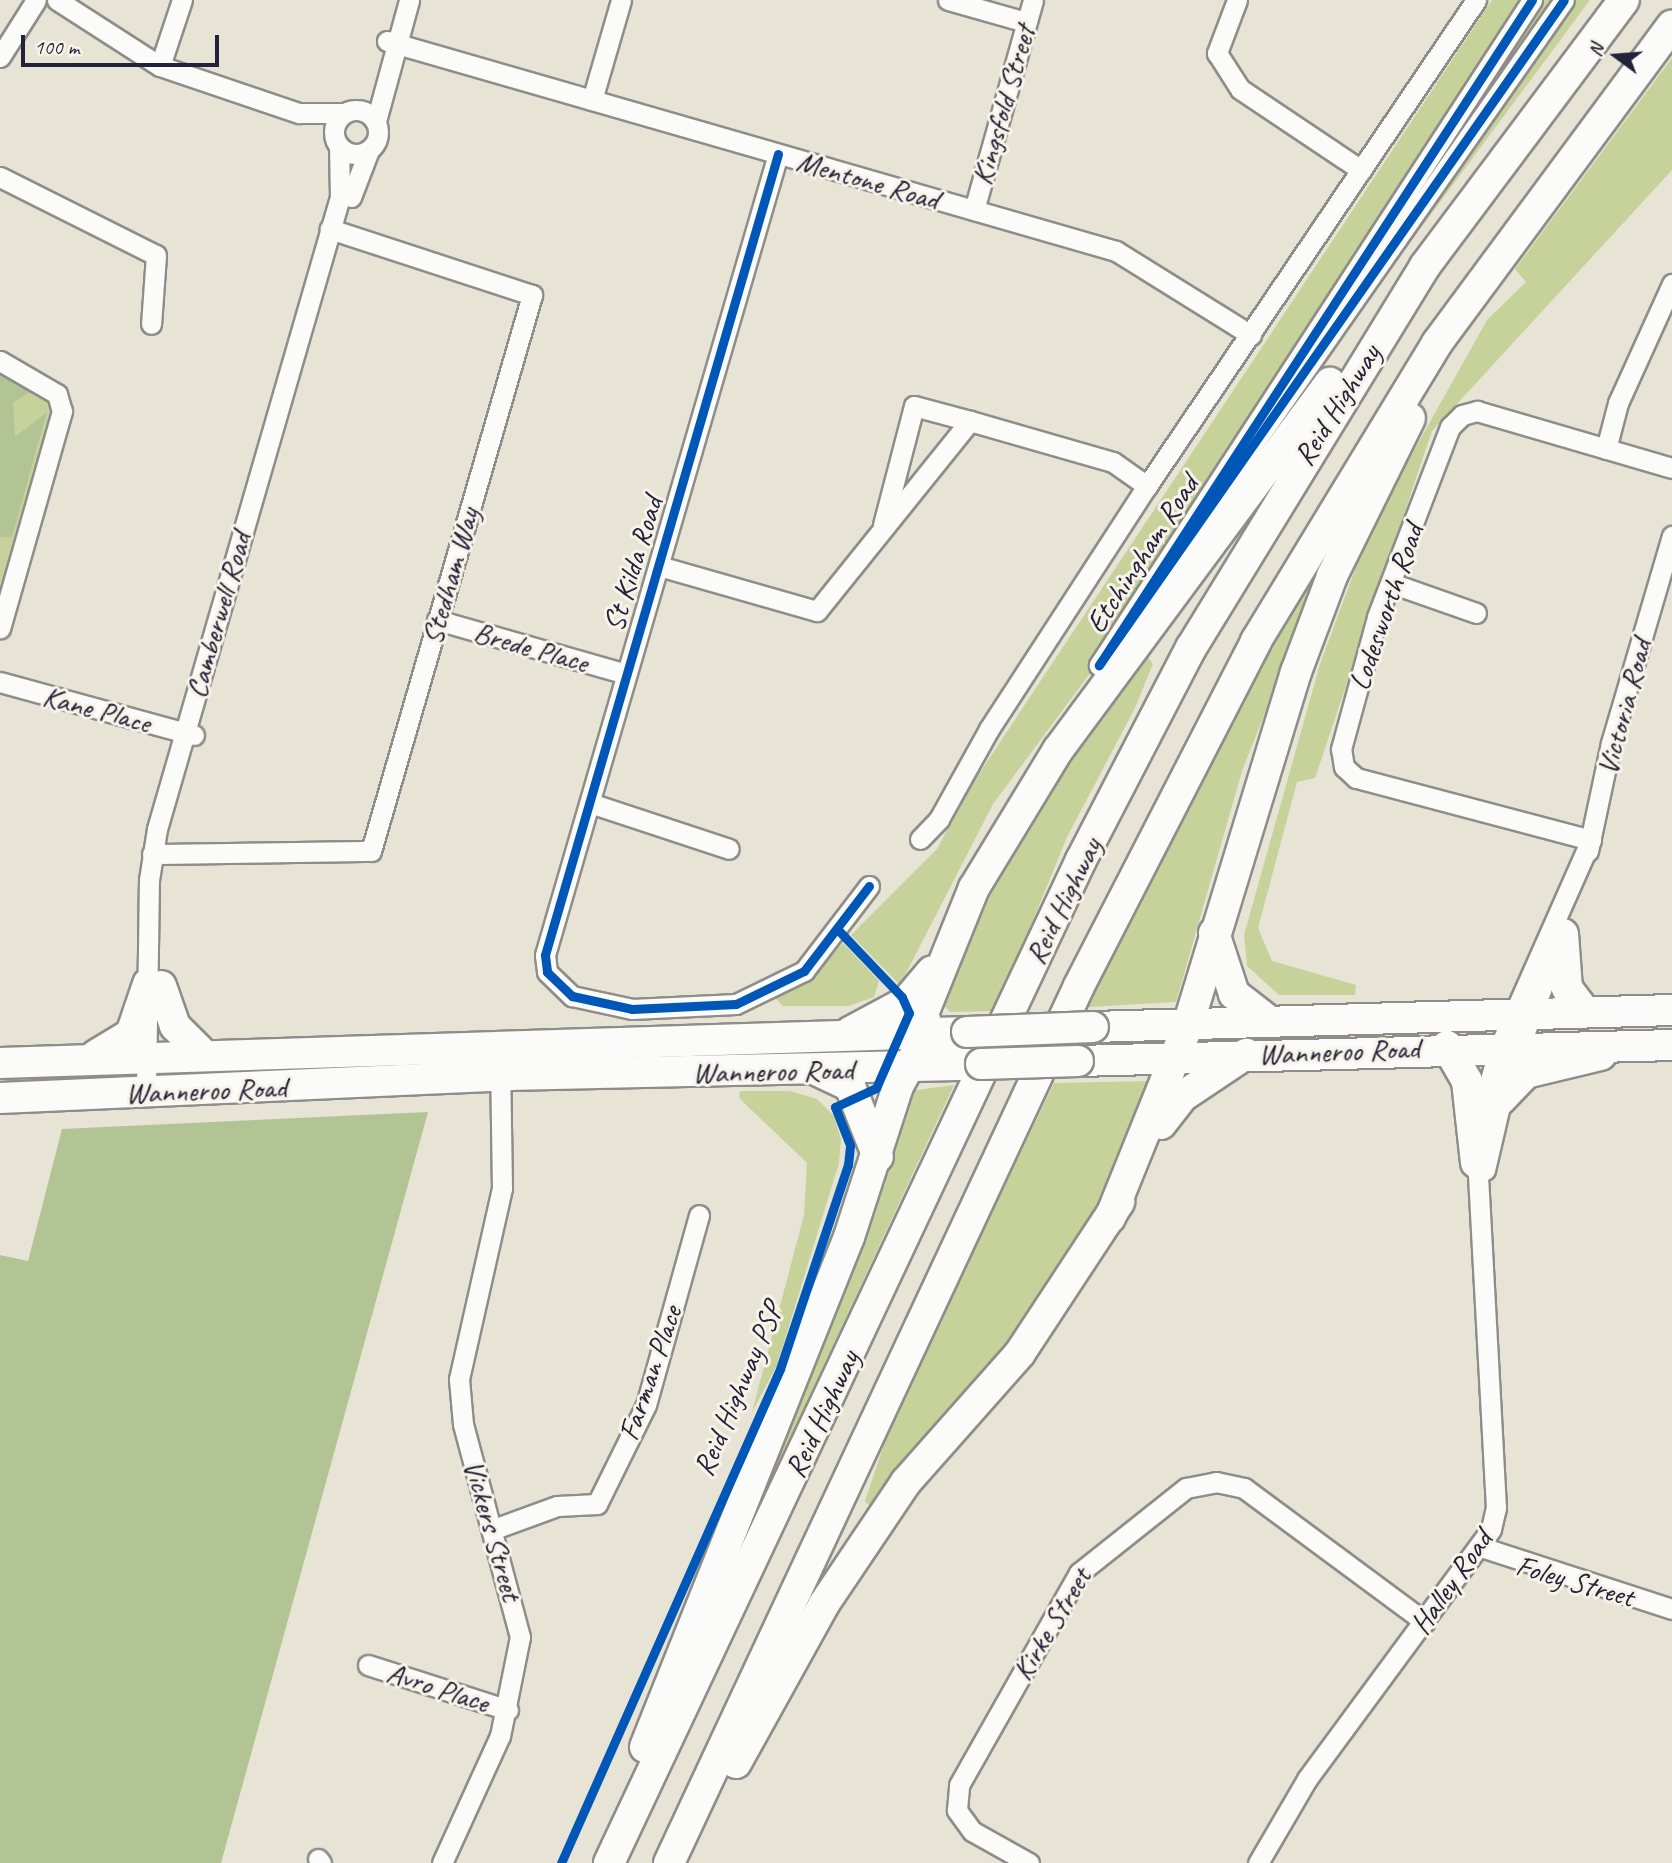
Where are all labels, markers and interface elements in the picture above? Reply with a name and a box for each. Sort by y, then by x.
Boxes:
scale bar [24,21,222,65]
street label: Kingsfold Street [963,21,1043,189]
north arrow [1581,21,1651,91]
text: 100 m [34,34,79,60]
text: N [1583,41,1609,59]
street label: Mentone Road [793,143,943,217]
street label: Reid Highway [1286,338,1388,472]
street label: Etchingham Road [1078,469,1206,639]
street label: St Kilda Road [595,492,671,636]
street label: Stedham Way [413,503,487,649]
street label: Lodesworth Road [1341,519,1431,695]
street label: Camberwell Road [177,528,259,702]
street label: Brede Place [470,613,592,681]
street label: Victoria Road [1589,635,1659,779]
street label: Kane Place [39,677,155,741]
street label: Reid Highway [1017,832,1109,970]
street label: Wanneroo Road [1258,1030,1420,1072]
street label: Wanneroo Road [692,1052,854,1090]
street label: Wanneroo Road [125,1069,287,1111]
street label: Reid Highway PSP [685,1297,791,1481]
street label: Farman Place [610,1301,690,1445]
street label: Reid Highway [777,1345,867,1483]
street label: Vickers Street [456,1455,530,1605]
street label: Halley Road [1403,1524,1499,1640]
street label: Foley Street [1512,1547,1638,1615]
street label: Kirke Street [1003,1561,1099,1687]
street label: Avro Place [382,1653,494,1721]

